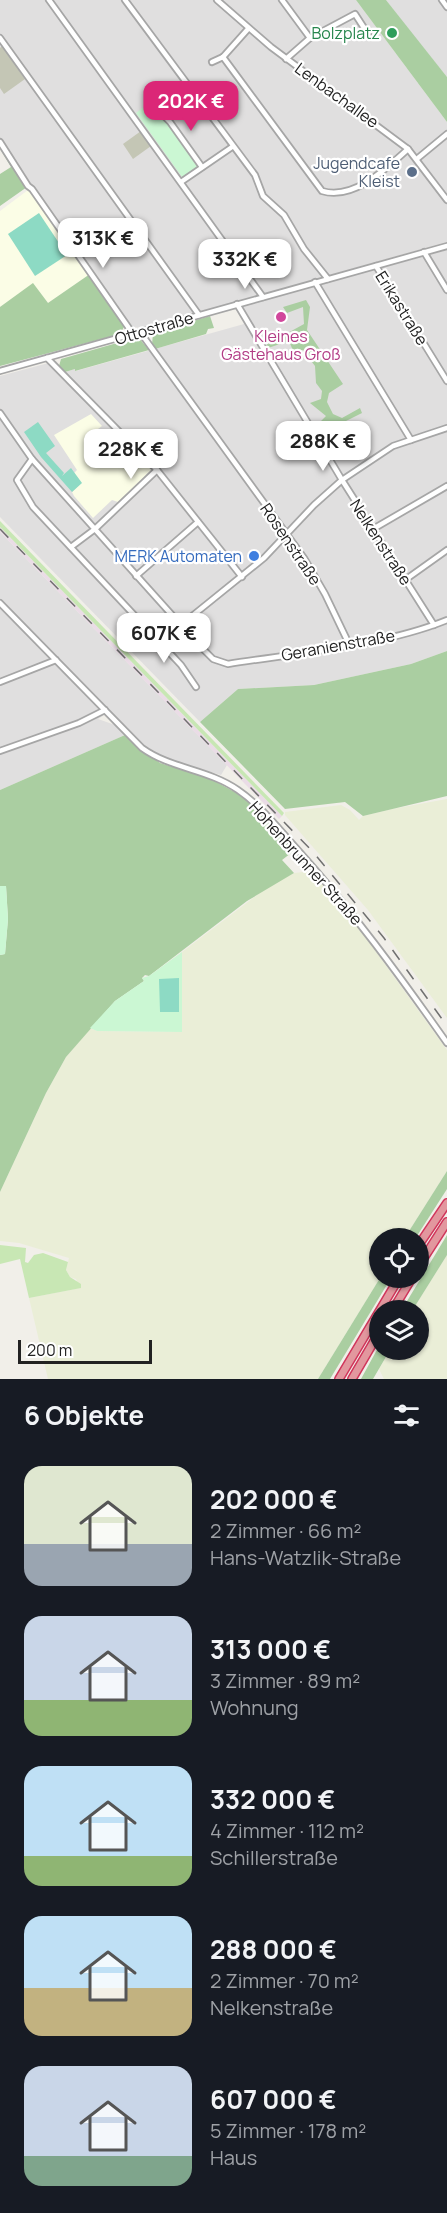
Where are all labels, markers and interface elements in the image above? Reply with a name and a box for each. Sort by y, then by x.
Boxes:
place label: Bolzplatz [312,22,380,44]
marker: Bolzplatz [385,26,399,40]
street label: Lenbachallee [291,57,383,133]
pin: 202K € [142,81,240,132]
text: 202K € [157,87,225,114]
place label: Jugendcafe Kleist [313,152,400,192]
marker: Jugendcafe Kleist [405,165,419,179]
pin: 313K € [54,218,152,269]
text: 313K € [72,224,134,251]
pin: 332K € [196,239,294,290]
text: 332K € [212,245,278,272]
street label: Erikastraße [371,267,433,349]
street label: Ottostraße [112,306,196,350]
marker: Kleines Gästehaus Groß [274,310,288,324]
place label: Kleines Gästehaus Groß [221,325,341,365]
pin: 288K € [274,421,372,472]
text: 288K € [290,427,356,454]
pin: 228K € [82,429,180,480]
text: 228K € [98,435,164,462]
street label: Nelkenstraße [345,495,417,589]
street label: Rosenstraße [255,499,327,589]
place label: MERK Automaten [115,545,242,567]
marker: MERK Automaten [247,549,261,563]
pin: 607K € [115,613,213,664]
text: 607K € [131,619,197,646]
street label: Geranienstraße [280,624,396,666]
street label: Hohenbrunner Straße [244,796,368,930]
map controls [369,1228,429,1360]
button: locate [369,1228,429,1288]
button: layers [369,1300,429,1360]
scale bar [18,1337,152,1364]
text: 200 m [27,1339,72,1361]
text: 6 Objekte [24,1397,144,1433]
icon: filters [390,1399,423,1432]
text: 202 000 € [210,1481,338,1517]
icon: home [72,1490,144,1562]
text: 2 Zimmer · 66 m² [210,1517,361,1544]
text: Hans-Watzlik-Straße [210,1544,401,1571]
text: 313 000 € [210,1631,331,1667]
icon: home [72,1640,144,1712]
text: 3 Zimmer · 89 m² [210,1667,360,1694]
text: Wohnung [210,1694,299,1721]
text: 332 000 € [210,1781,335,1817]
icon: home [72,1790,144,1862]
text: 4 Zimmer · 112 m² [210,1817,364,1844]
text: Schillerstraße [210,1844,338,1871]
text: 288 000 € [210,1931,337,1967]
icon: home [72,1940,144,2012]
text: 2 Zimmer · 70 m² [210,1967,359,1994]
text: Nelkenstraße [210,1994,333,2021]
text: 607 000 € [210,2081,337,2117]
icon: home [72,2090,144,2162]
text: 5 Zimmer · 178 m² [210,2117,366,2144]
text: Haus [210,2144,257,2171]

